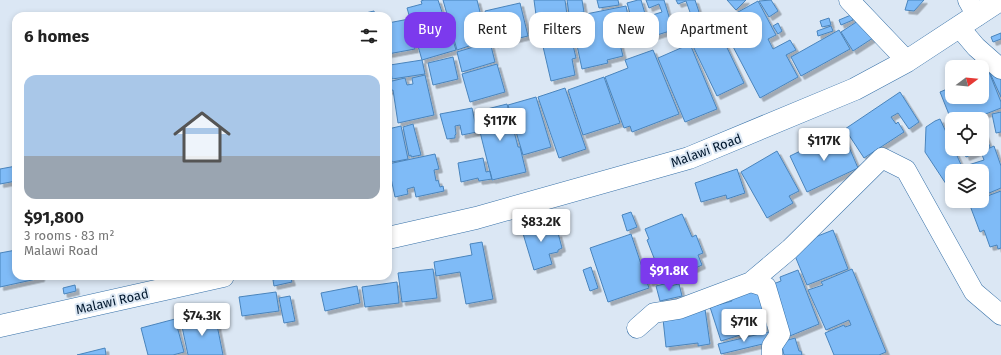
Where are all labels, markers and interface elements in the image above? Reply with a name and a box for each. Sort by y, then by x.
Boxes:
chip: Buy [404,12,456,48]
chip: Rent [464,12,521,48]
chip: Filters [529,12,595,48]
chip: New [603,12,659,48]
chip: Apartment [667,12,762,48]
icon: filters [358,25,380,47]
text: 6 homes [24,26,89,47]
north arrow [945,60,989,104]
map controls [945,60,989,208]
icon: home [166,101,238,173]
pin: $117K [472,108,528,142]
button: locate [945,112,989,156]
text: $117K [484,113,516,128]
pin: $117K [796,128,852,162]
street label: Malawi Road [669,131,744,170]
text: $117K [808,133,840,148]
button: layers [945,164,989,208]
text: $91,800 [24,207,84,228]
pin: $83.2K [508,209,574,243]
text: $83.2K [521,214,561,229]
text: 3 rooms · 83 m² [24,228,114,243]
text: Malawi Road [24,243,98,258]
pin: $91.8K [636,258,702,292]
text: $91.8K [650,263,688,278]
street label: Malawi Road [74,286,150,317]
pin: $74.3K [169,303,235,337]
text: $74.3K [183,308,221,323]
pin: $71K [720,309,768,343]
text: $71K [730,314,758,329]

